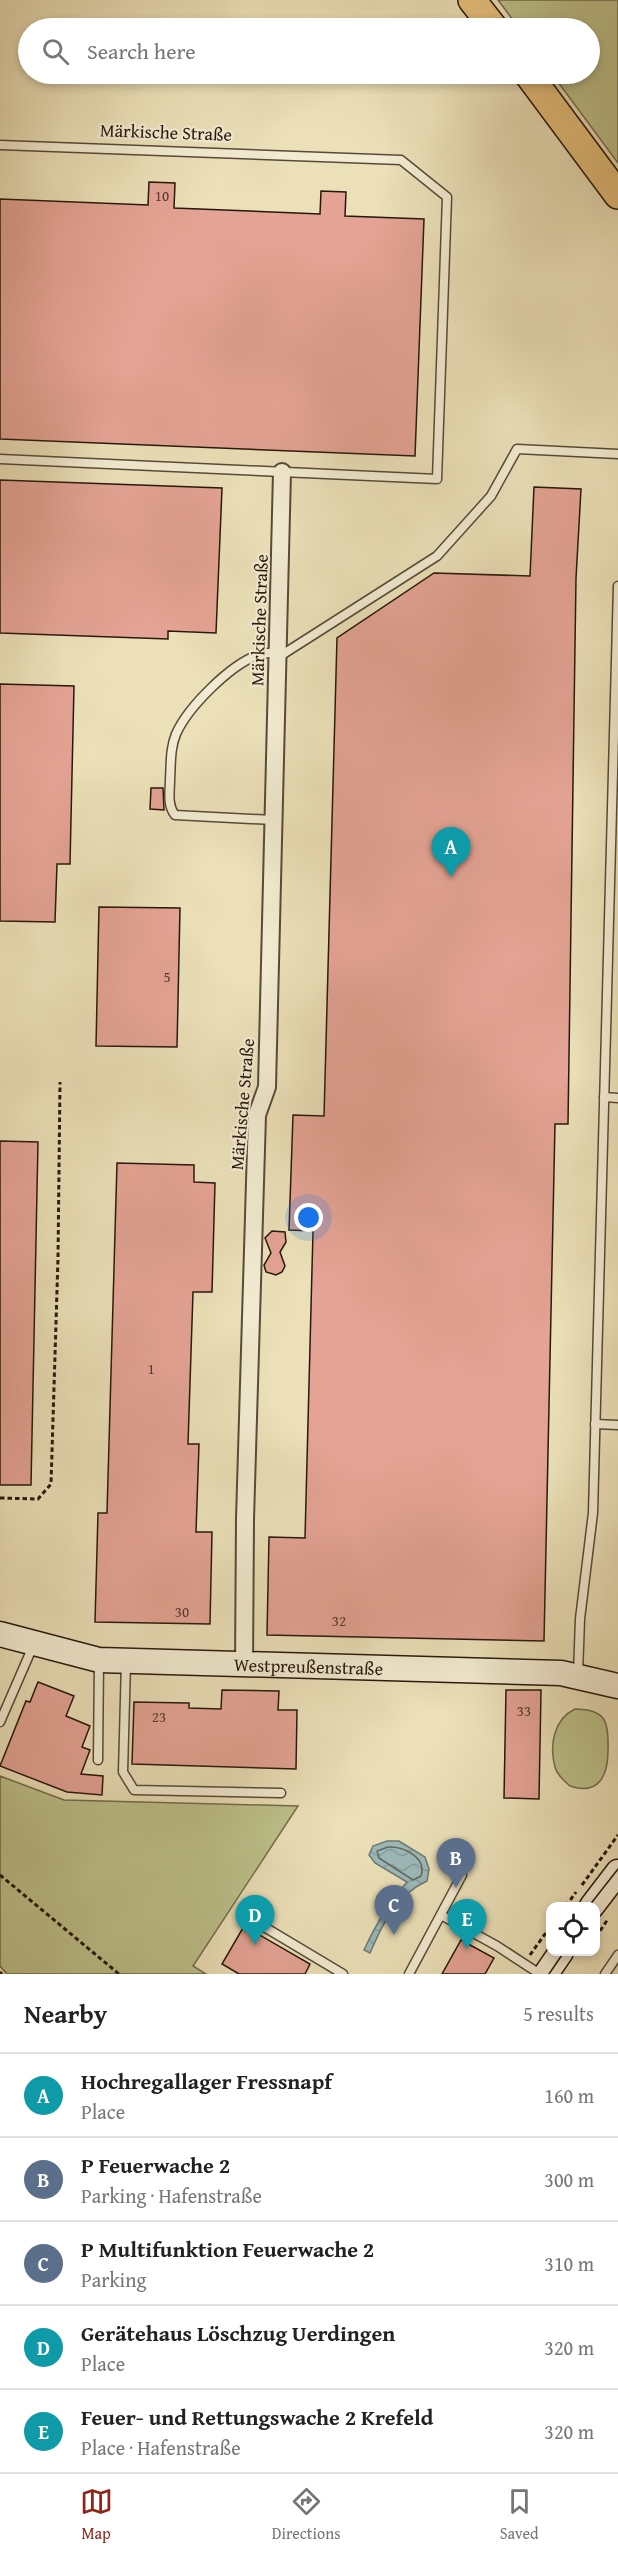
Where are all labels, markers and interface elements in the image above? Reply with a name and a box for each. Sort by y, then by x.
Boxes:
search box [18,18,600,84]
icon: search [39,35,72,68]
text: Search here [87,35,196,67]
street label: Märkische Straße [99,116,233,148]
house number: 10 [155,185,169,206]
street label: Märkische Straße [243,553,275,687]
pin: A [432,828,470,877]
house number: 5 [163,966,171,987]
street label: Märkische Straße [223,1037,261,1171]
your location [294,1203,323,1232]
house number: 1 [147,1358,155,1379]
house number: 30 [175,1601,189,1622]
house number: 32 [332,1610,346,1631]
street label: Westpreußenstraße [234,1650,383,1681]
house number: 33 [517,1700,531,1721]
house number: 23 [152,1706,166,1727]
pin: B [436,1838,476,1888]
pin: C [374,1886,414,1935]
pin: D [236,1896,274,1945]
pin: E [448,1900,486,1949]
map controls [546,1902,600,1956]
button: locate [546,1902,600,1956]
text: Nearby [24,1994,107,2033]
text: 5 results [523,1999,594,2028]
text: Hochregallager Fressnapf [81,2065,332,2097]
text: A [37,2081,50,2110]
text: 160 m [544,2081,594,2110]
text: Place [81,2097,125,2126]
text: P Feuerwache 2 [81,2149,230,2181]
text: B [37,2165,50,2194]
text: 300 m [544,2165,594,2194]
text: Parking · Hafenstraße [81,2181,262,2210]
text: P Multifunktion Feuerwache 2 [81,2233,374,2265]
text: C [38,2249,49,2278]
text: 310 m [544,2249,594,2278]
text: Parking [81,2265,146,2294]
text: Gerätehaus Löschzug Uerdingen [81,2317,395,2349]
text: D [37,2333,50,2362]
text: 320 m [544,2333,594,2362]
text: Place [81,2349,125,2378]
text: Feuer- und Rettungswache 2 Krefeld [81,2401,433,2433]
text: E [38,2417,49,2446]
text: 320 m [544,2417,594,2446]
text: Place · Hafenstraße [81,2433,241,2462]
tab: Map [80,2485,113,2545]
tab: Directions [272,2485,341,2545]
tab: Saved [500,2485,538,2545]

